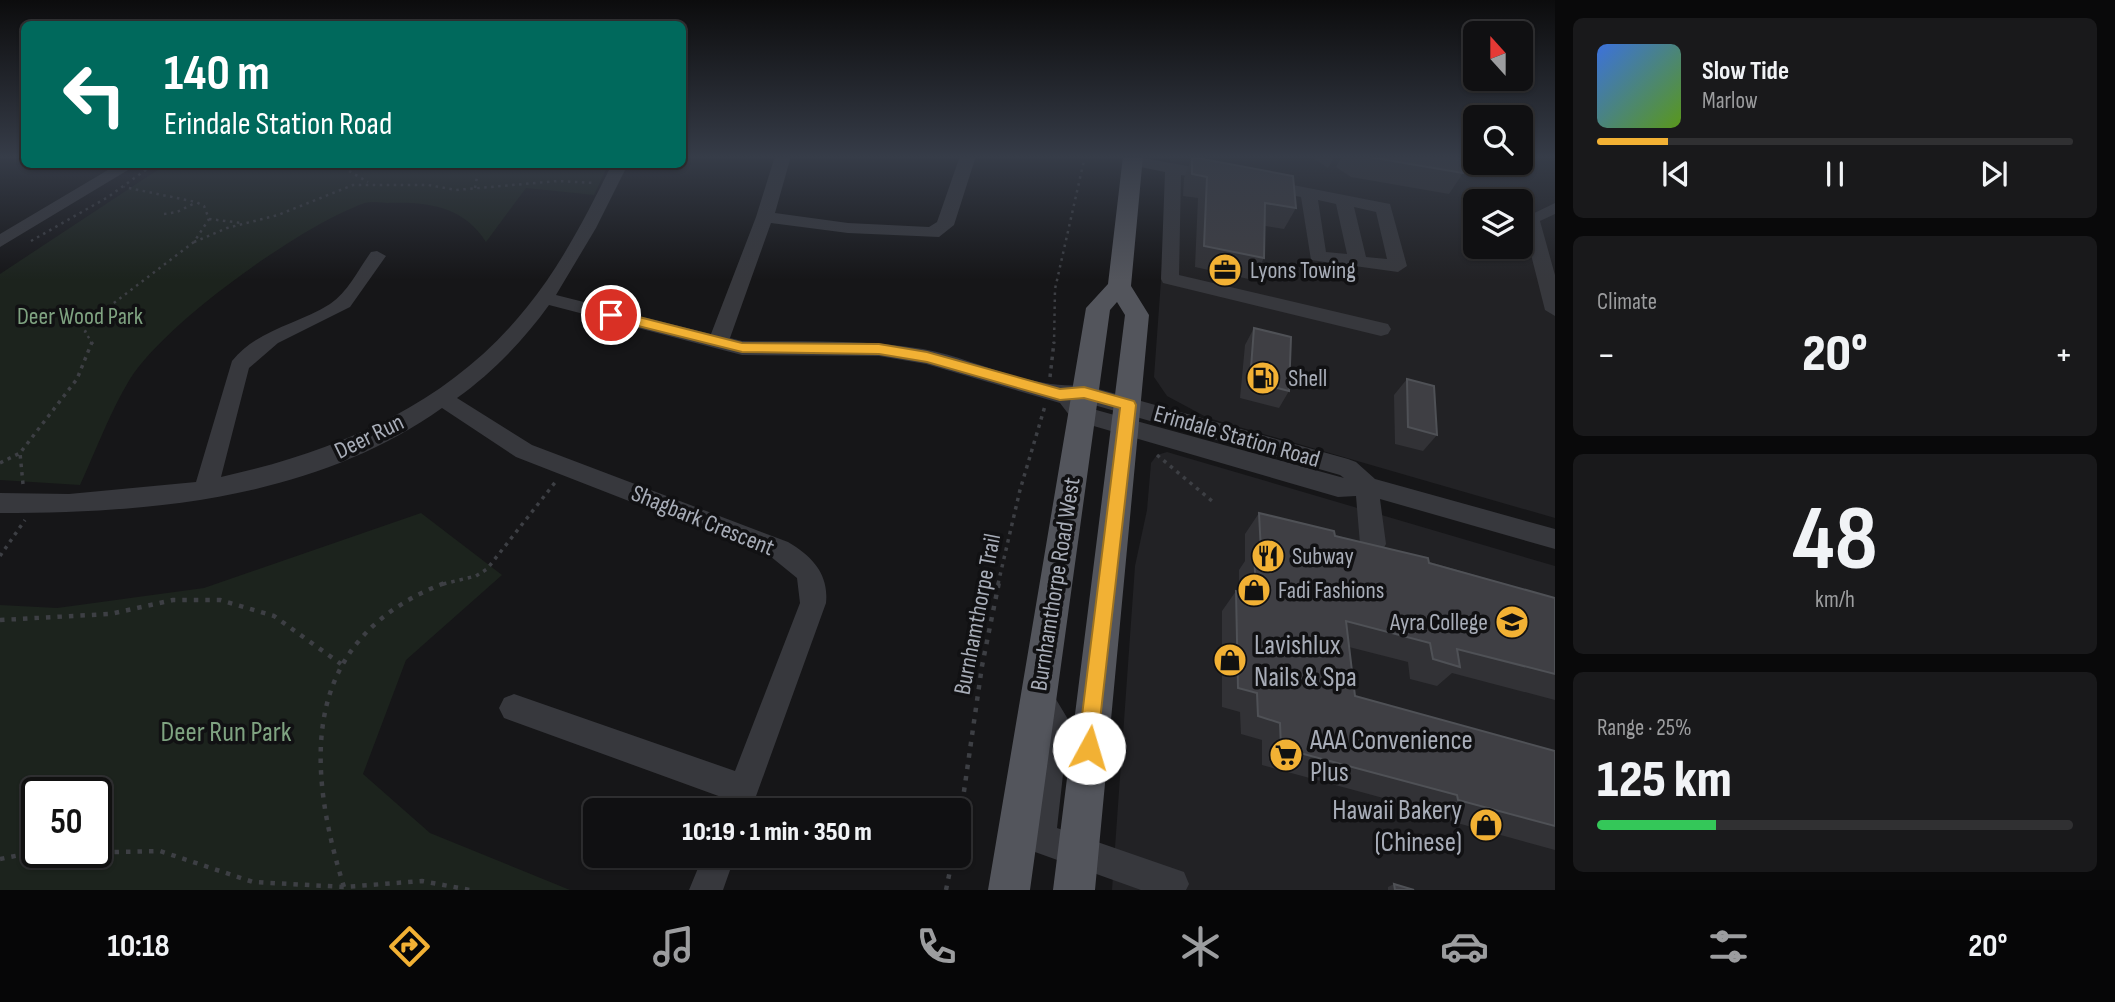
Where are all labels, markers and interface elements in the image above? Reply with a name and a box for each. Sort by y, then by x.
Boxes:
north arrow [1463,21,1533,91]
map controls [1463,21,1533,259]
text: 140 m [164,45,270,104]
icon: left [49,49,140,140]
text: Slow Tide [1702,56,1789,87]
text: Marlow [1702,87,1758,115]
text: Erindale Station Road [164,105,392,144]
button: search [1463,105,1533,175]
icon: previous [1657,155,1695,193]
icon: pause [1816,155,1854,193]
icon: next [1975,155,2013,193]
button: layers [1463,189,1533,259]
office icon: Lyons Towing [1206,251,1244,289]
place label: Lyons Towing [1250,256,1356,285]
pin [581,285,641,345]
text: Climate [1597,288,1657,316]
icon: arrive [592,296,630,334]
park label: Deer Wood Park [17,302,143,331]
text: 20° [1802,323,1868,386]
text: − [1597,333,1616,378]
text: + [2054,333,2073,378]
fuel station icon: Shell [1244,359,1282,397]
place label: Shell [1288,364,1327,393]
street label: Erindale Station Road [1151,399,1323,474]
street label: Deer Run [330,407,408,466]
street label: Burnhamthorpe Road West [1024,475,1087,693]
street label: Shagbark Crescent [627,479,779,562]
text: 48 [1792,486,1878,595]
street label: Burnhamthorpe Trail [948,531,1007,697]
restaurant icon: Subway [1249,537,1287,575]
place label: Subway [1292,542,1354,571]
shop icon: Fadi Fashions [1235,571,1273,609]
place label: Fadi Fashions [1278,576,1384,605]
text: km/h [1815,586,1855,614]
school or university icon: Ayra College [1493,603,1531,641]
place label: Ayra College [1389,608,1488,637]
place label: Lavishlux Nails & Spa [1254,629,1357,694]
shop icon: Lavishlux Nails & Spa [1211,641,1249,679]
position arrow [1052,711,1126,785]
text: Range · 25% [1597,714,1692,742]
park label: Deer Run Park [161,716,292,749]
place label: AAA Convenience Plus [1309,724,1473,789]
supermarket icon: AAA Convenience Plus [1267,736,1305,774]
text: 125 km [1597,749,1732,812]
speed limit sign: 50 [21,777,112,868]
place label: Hawaii Bakery (Chinese) [1332,794,1462,859]
shop icon: Hawaii Bakery (Chinese) [1467,806,1505,844]
text: 10:19 · 1 min · 350 m [682,817,872,848]
icon: directions [385,922,434,971]
icon: music [649,922,698,971]
icon: phone [912,922,961,971]
icon: climate [1176,922,1225,971]
icon: car [1440,922,1489,971]
icon: filters [1704,922,1753,971]
text: 10:18 [107,927,170,966]
text: 20° [1968,927,2007,966]

